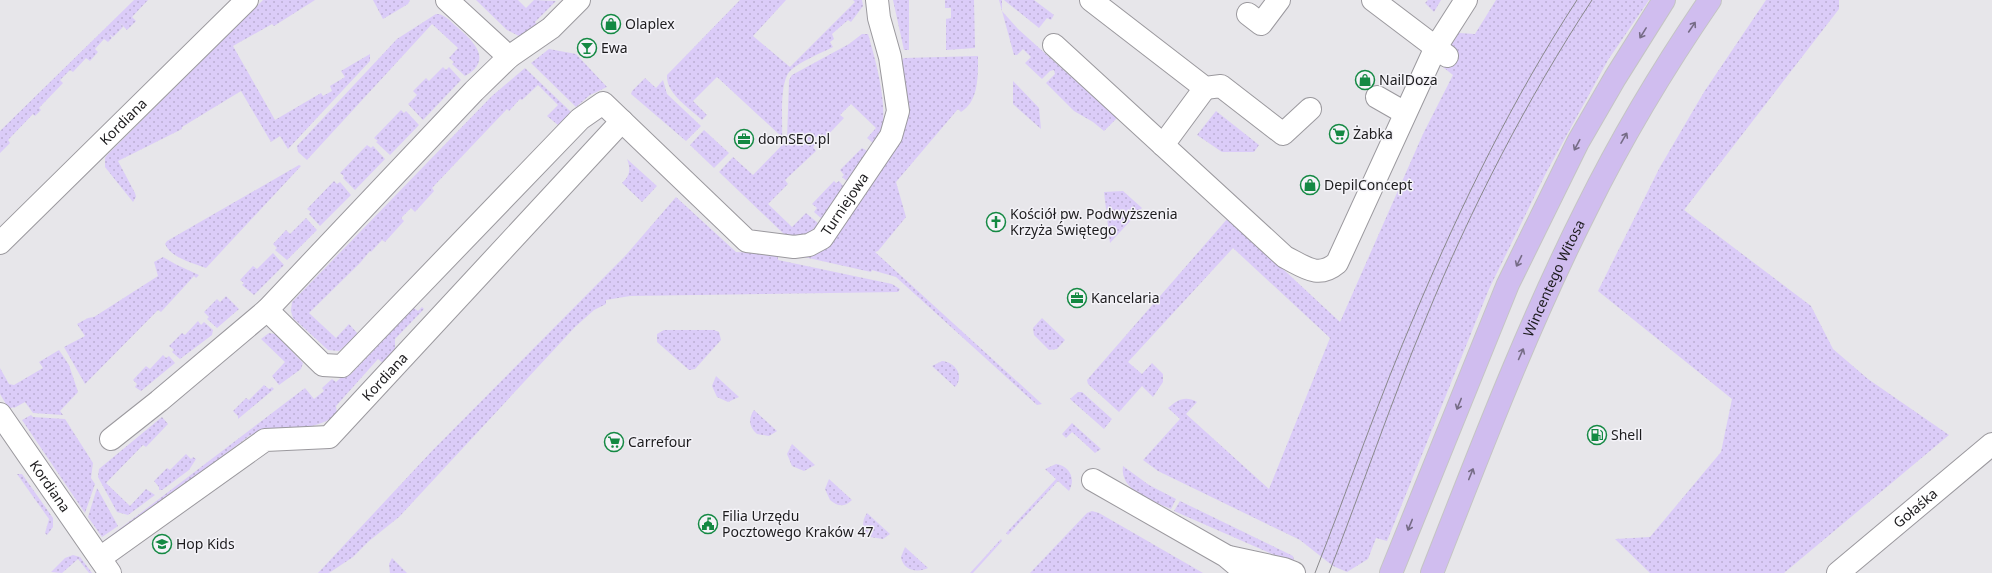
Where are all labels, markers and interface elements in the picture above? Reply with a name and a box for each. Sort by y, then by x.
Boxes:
shop icon: Olaplex [600,13,622,35]
place label: Olaplex [625,14,675,33]
one-way arrow [1688,22,1696,33]
one-way arrow [1639,27,1647,38]
bar icon: Ewa [576,37,598,59]
place label: Ewa [601,38,628,57]
shop icon: NailDoza [1354,69,1376,91]
place label: NailDoza [1379,70,1438,89]
street label: Kordiana [95,94,151,149]
supermarket icon: Żabka [1328,123,1350,145]
place label: Żabka [1353,124,1393,143]
office icon: domSEO.pl [733,128,755,150]
place label: domSEO.pl [758,129,830,148]
one-way arrow [1621,132,1628,144]
one-way arrow [1573,138,1580,150]
street label: Turniejowa [816,169,873,239]
shop icon: DepilConcept [1299,174,1321,196]
place label: DepilConcept [1324,175,1412,194]
place label: Kościół pw. Podwyższenia Krzyża Świętego [1010,204,1178,239]
church icon: Kościół pw. Podwyższenia Krzyża Świętego [985,211,1007,233]
street label: Wincentego Witosa [1518,216,1589,340]
one-way arrow [1515,255,1522,267]
office icon: Kancelaria [1066,287,1088,309]
place label: Kancelaria [1091,288,1160,307]
street label: Kordiana [357,348,412,405]
one-way arrow [1517,348,1525,360]
one-way arrow [1455,398,1462,410]
fuel station icon: Shell [1586,424,1608,446]
place label: Shell [1611,425,1642,444]
supermarket icon: Carrefour [603,431,625,453]
place label: Carrefour [628,432,692,451]
street label: Kordiana [26,456,75,516]
one-way arrow [1468,469,1476,481]
street label: Gołaśka [1889,484,1941,532]
place label: Filia Urzędu Pocztowego Kraków 47 [722,506,873,541]
public building icon: Filia Urzędu Pocztowego Kraków 47 [697,513,719,535]
one-way arrow [1406,518,1414,530]
school or university icon: Hop Kids [151,533,173,555]
place label: Hop Kids [176,534,235,553]

